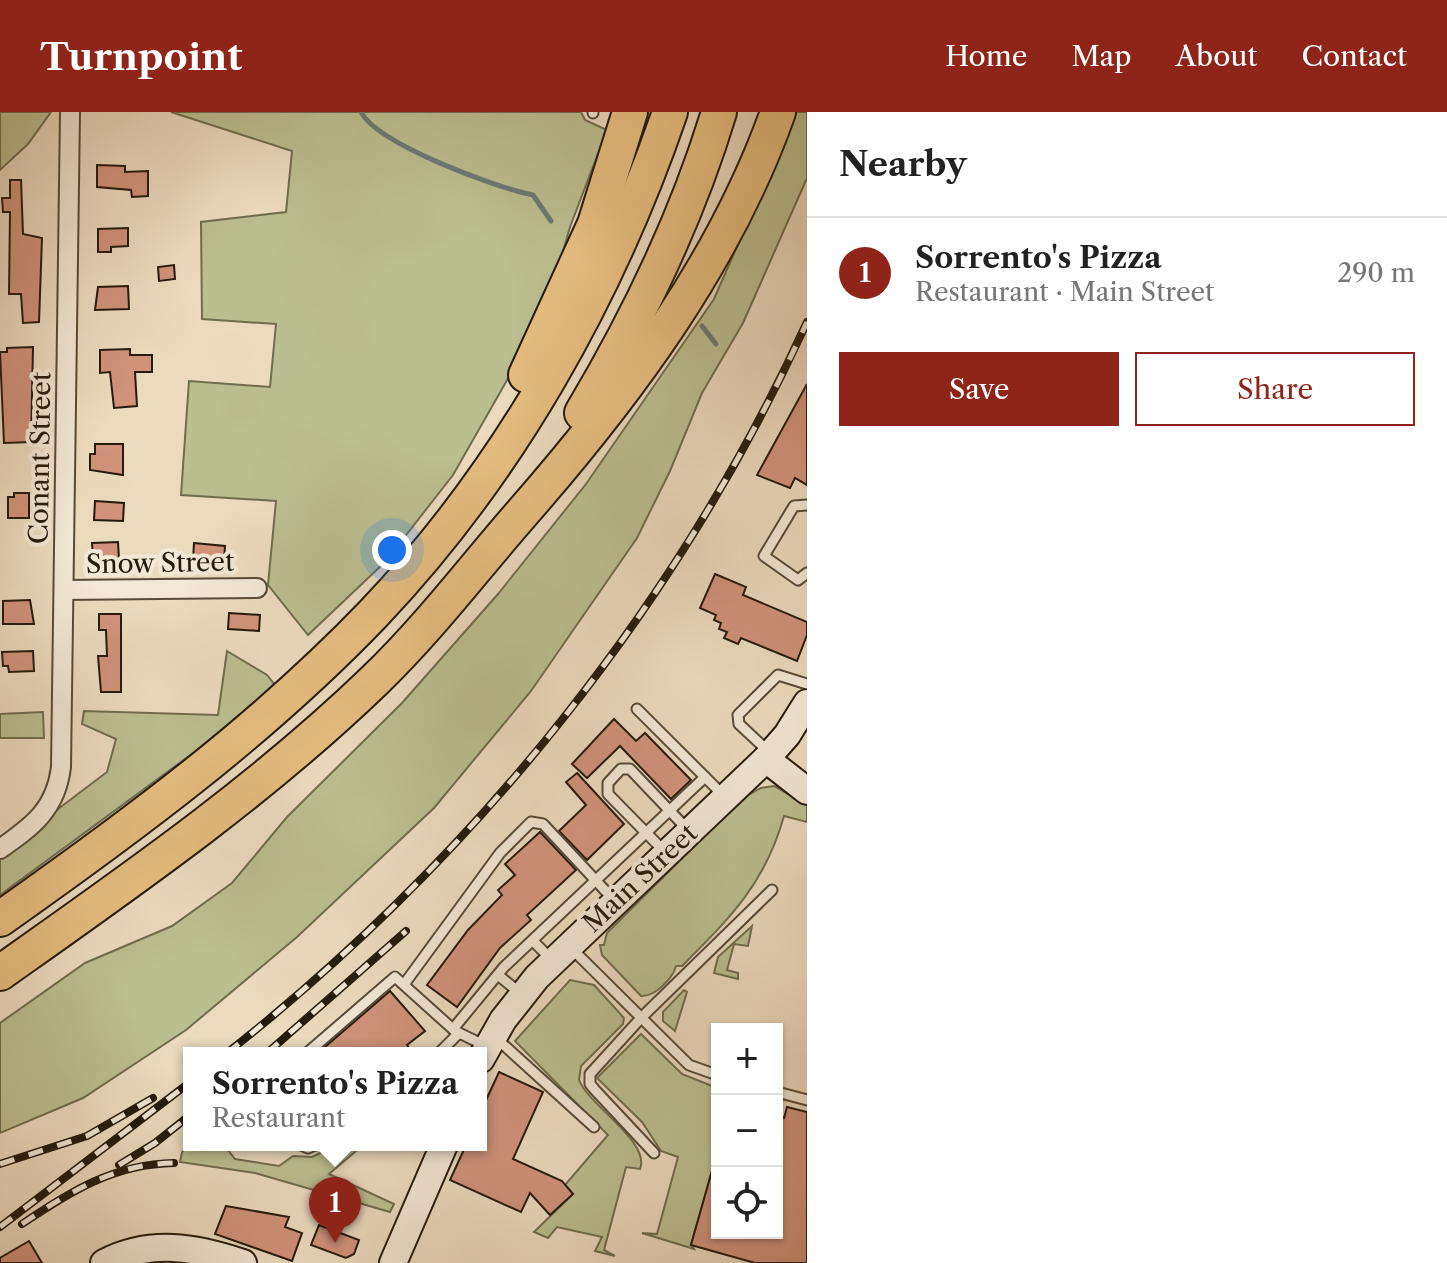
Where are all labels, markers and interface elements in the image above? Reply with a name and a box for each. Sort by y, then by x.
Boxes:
text: Turnpoint [40,33,242,80]
text: Home [945,39,1027,73]
text: Map [1071,39,1131,73]
text: About [1175,39,1257,73]
text: Contact [1301,39,1407,73]
text: Nearby [839,143,967,185]
text: Sorrento's Pizza [915,239,1162,276]
text: 1 [859,257,871,289]
text: 290 m [1337,257,1415,289]
text: Restaurant · Main Street [915,276,1214,308]
button: Save [839,352,1119,426]
button: Share [1135,352,1415,426]
street label: Conant Street [23,371,58,544]
your location [372,530,412,570]
street label: Snow Street [86,546,235,580]
street label: Main Street [576,816,704,939]
map controls [711,1023,783,1239]
button: + [711,1023,783,1095]
popup [183,1047,487,1151]
text: Sorrento's Pizza [212,1065,458,1102]
button: − [711,1095,783,1167]
text: Restaurant [212,1102,345,1134]
button: locate [711,1167,783,1239]
pin: 1 [309,1177,361,1243]

